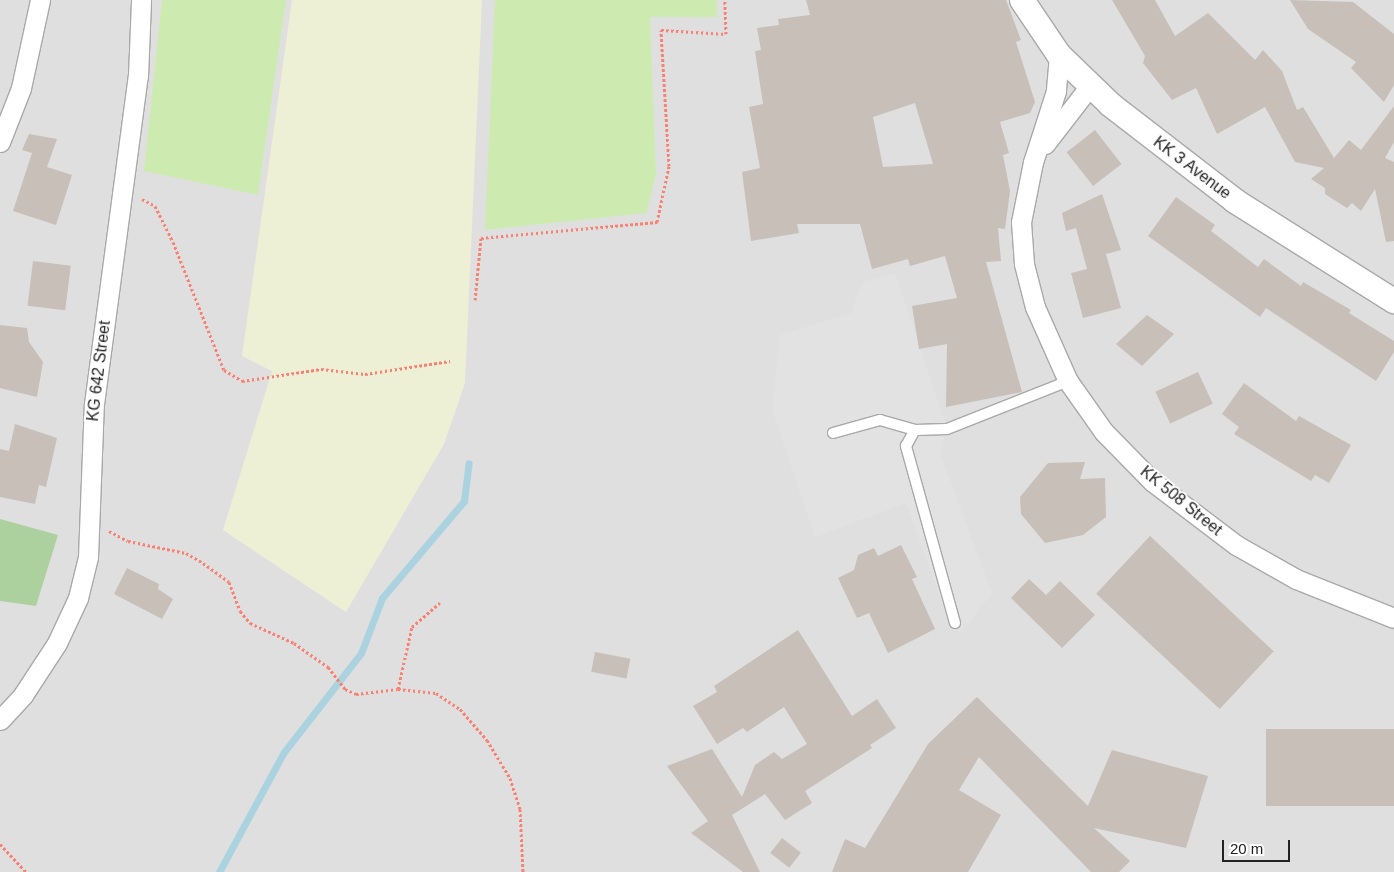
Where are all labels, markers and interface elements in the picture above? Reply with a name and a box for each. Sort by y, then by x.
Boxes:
street label: KK 3 Avenue [1149,132,1235,204]
street label: KG 642 Street [83,320,115,422]
street label: KK 508 Street [1136,462,1226,540]
scale bar [1224,830,1292,862]
text: 20 m [1230,840,1263,857]

